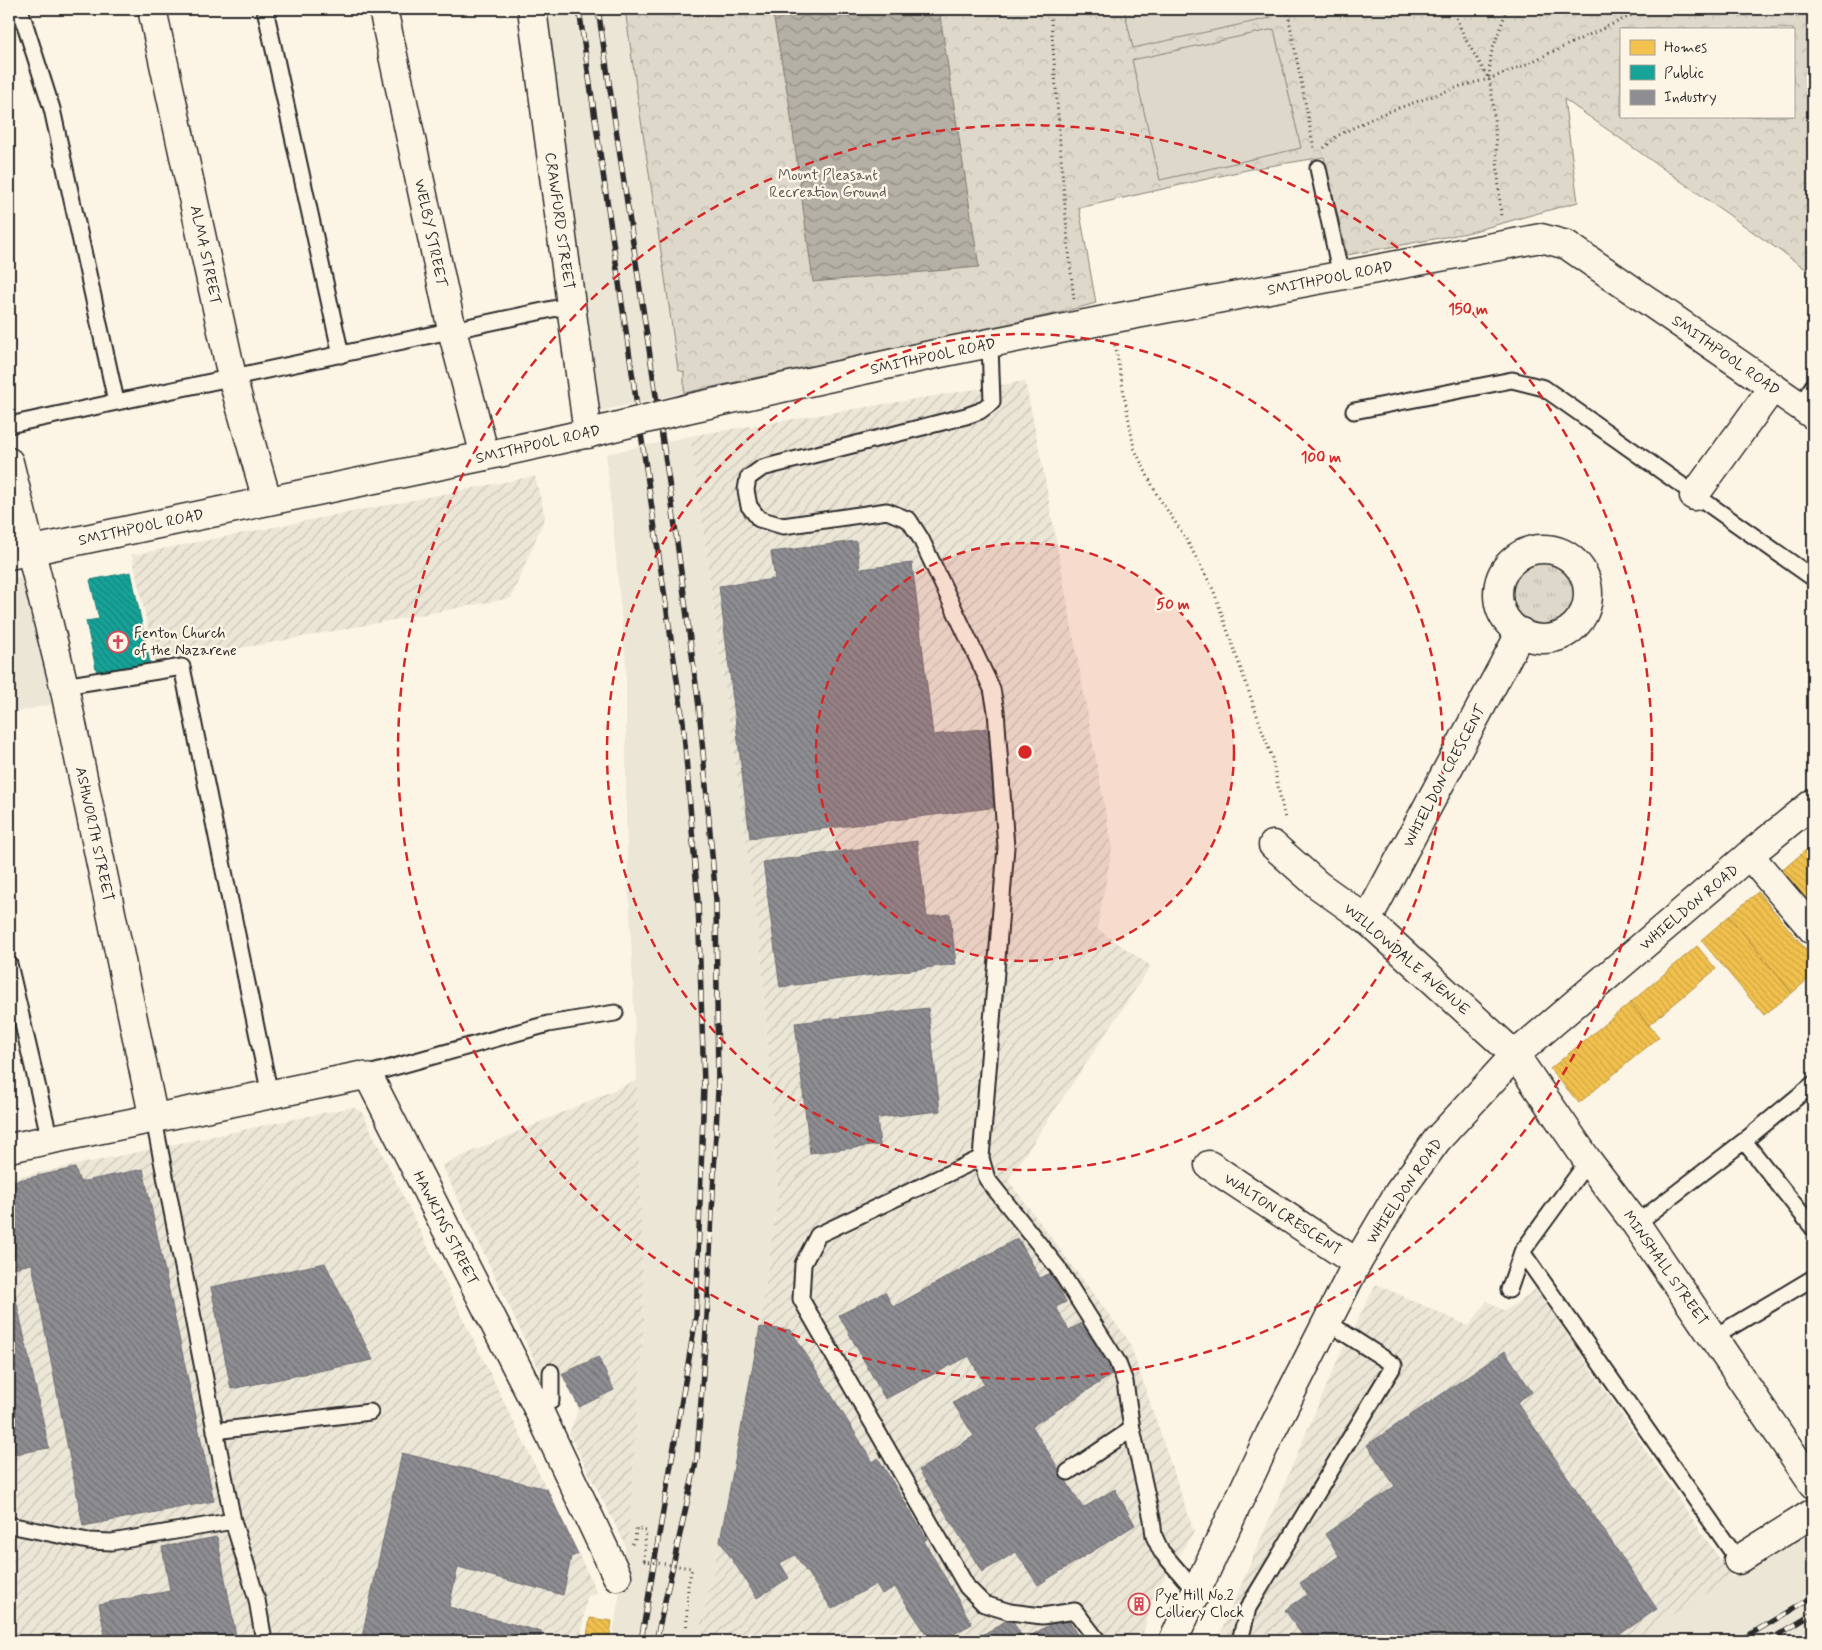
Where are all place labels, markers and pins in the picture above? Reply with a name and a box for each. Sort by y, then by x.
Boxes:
place label: Fenton Church of the Nazarene [134,624,237,661]
church icon: Fenton Church of the Nazarene [106,630,130,654]
centre of rings [1016,743,1034,761]
place label: Pye Hill No.2 Colliery Clock [1155,1586,1244,1623]
building icon: Pye Hill No.2 Colliery Clock [1127,1592,1151,1616]

